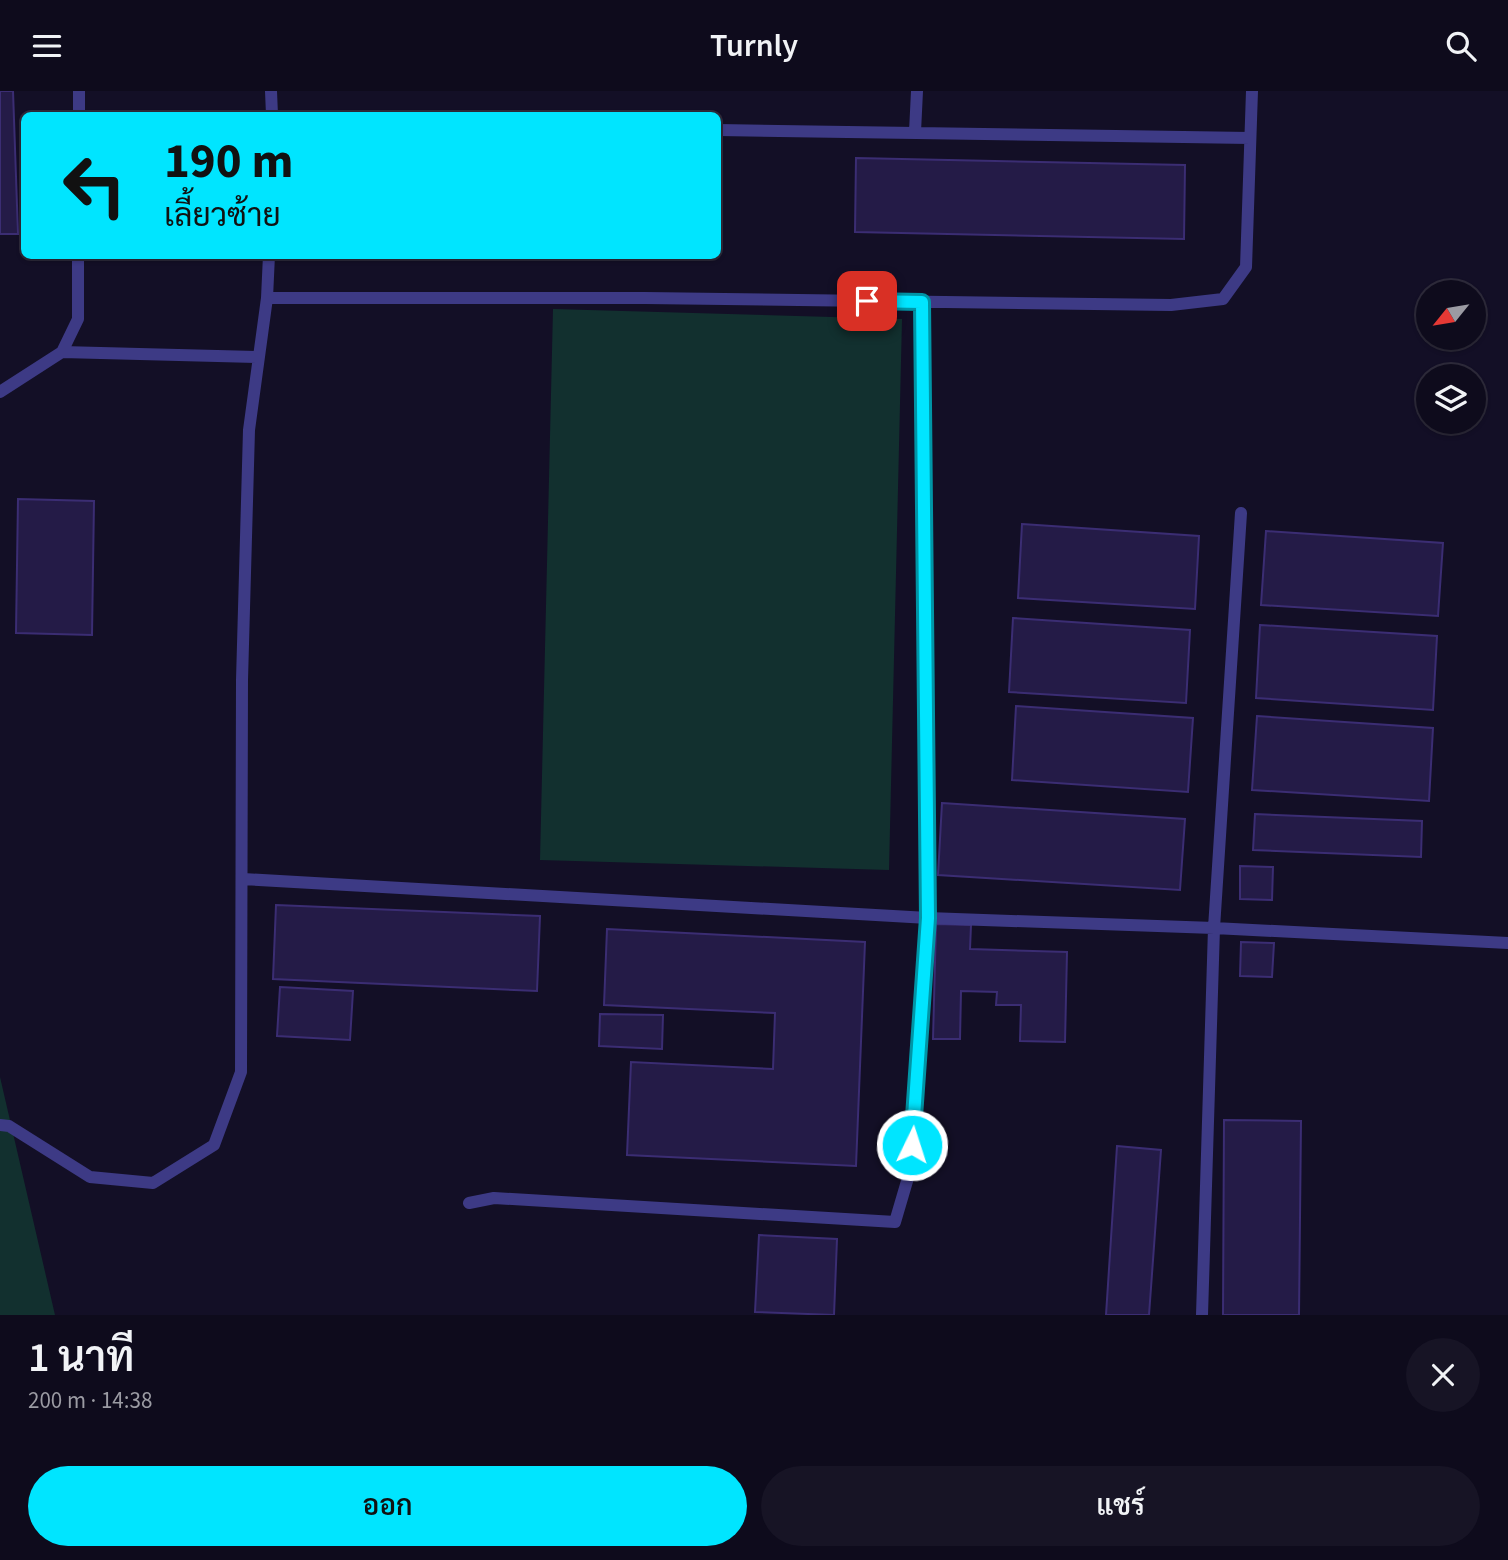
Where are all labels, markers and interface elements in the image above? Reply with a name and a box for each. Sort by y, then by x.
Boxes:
text: Turnly [710,23,798,69]
icon: menu [28,27,66,65]
icon: search [1442,27,1480,65]
text: 190 m [164,127,293,197]
icon: left [49,140,140,231]
text: เลี้ยวซ้าย [164,193,281,239]
pin [837,271,897,331]
north arrow [1416,280,1486,350]
map controls [1416,280,1486,434]
icon: arrive [848,282,886,320]
button: layers [1416,364,1486,434]
position arrow [875,1108,949,1182]
text: 1 นาที [28,1328,134,1388]
button: close [1406,1338,1480,1412]
text: 200 m · 14:38 [28,1384,152,1417]
button: ออก [28,1466,747,1546]
button: แชร์ [761,1466,1480,1546]

